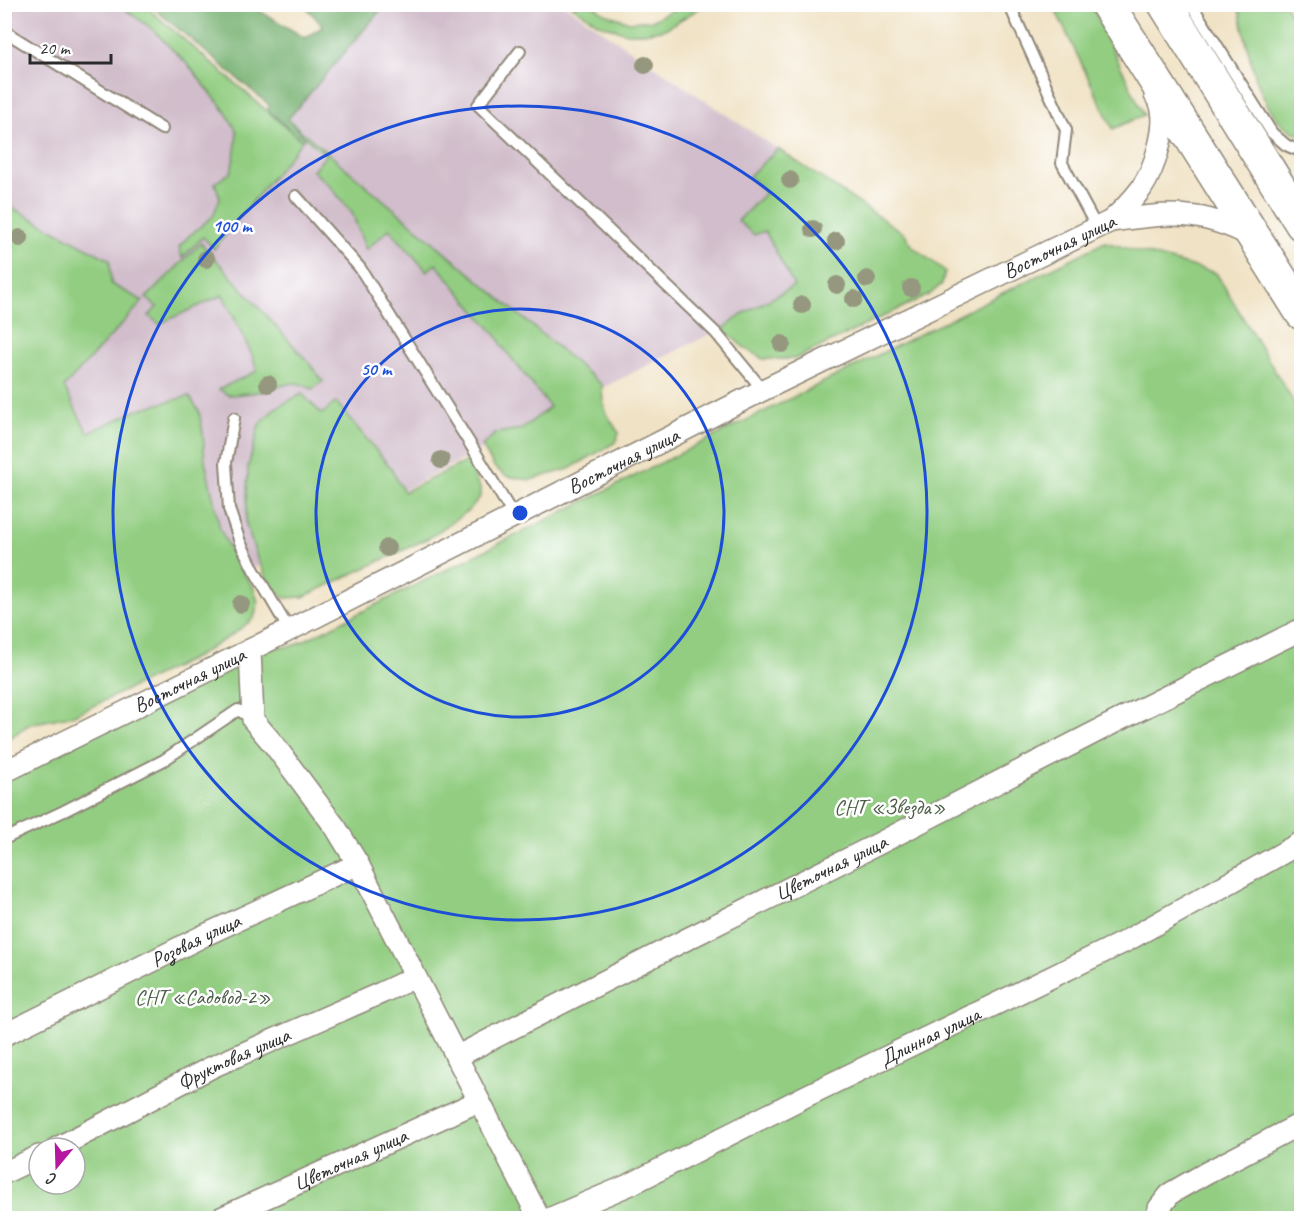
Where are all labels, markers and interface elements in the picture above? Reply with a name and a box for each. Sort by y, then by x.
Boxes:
scale bar [30,27,111,65]
text: 20 m [39,37,72,59]
street label: Восточная улица [999,207,1121,284]
text: 100 m [213,215,253,237]
text: 50 m [361,358,393,380]
street label: Восточная улица [563,421,685,500]
centre of rings [510,503,530,523]
street label: Восточная улица [129,641,251,719]
park label: СНТ «Звезда» [834,794,946,820]
street label: Цветочная улица [770,828,893,906]
street label: Розовая улица [147,907,246,973]
park label: СНТ «Садовод-2» [135,984,271,1010]
street label: Длинная улица [875,1000,986,1072]
street label: Фруктовая улица [173,1021,296,1096]
street label: Цветочная улица [289,1122,413,1196]
north arrow [27,1136,87,1196]
text: С [43,1168,59,1190]

